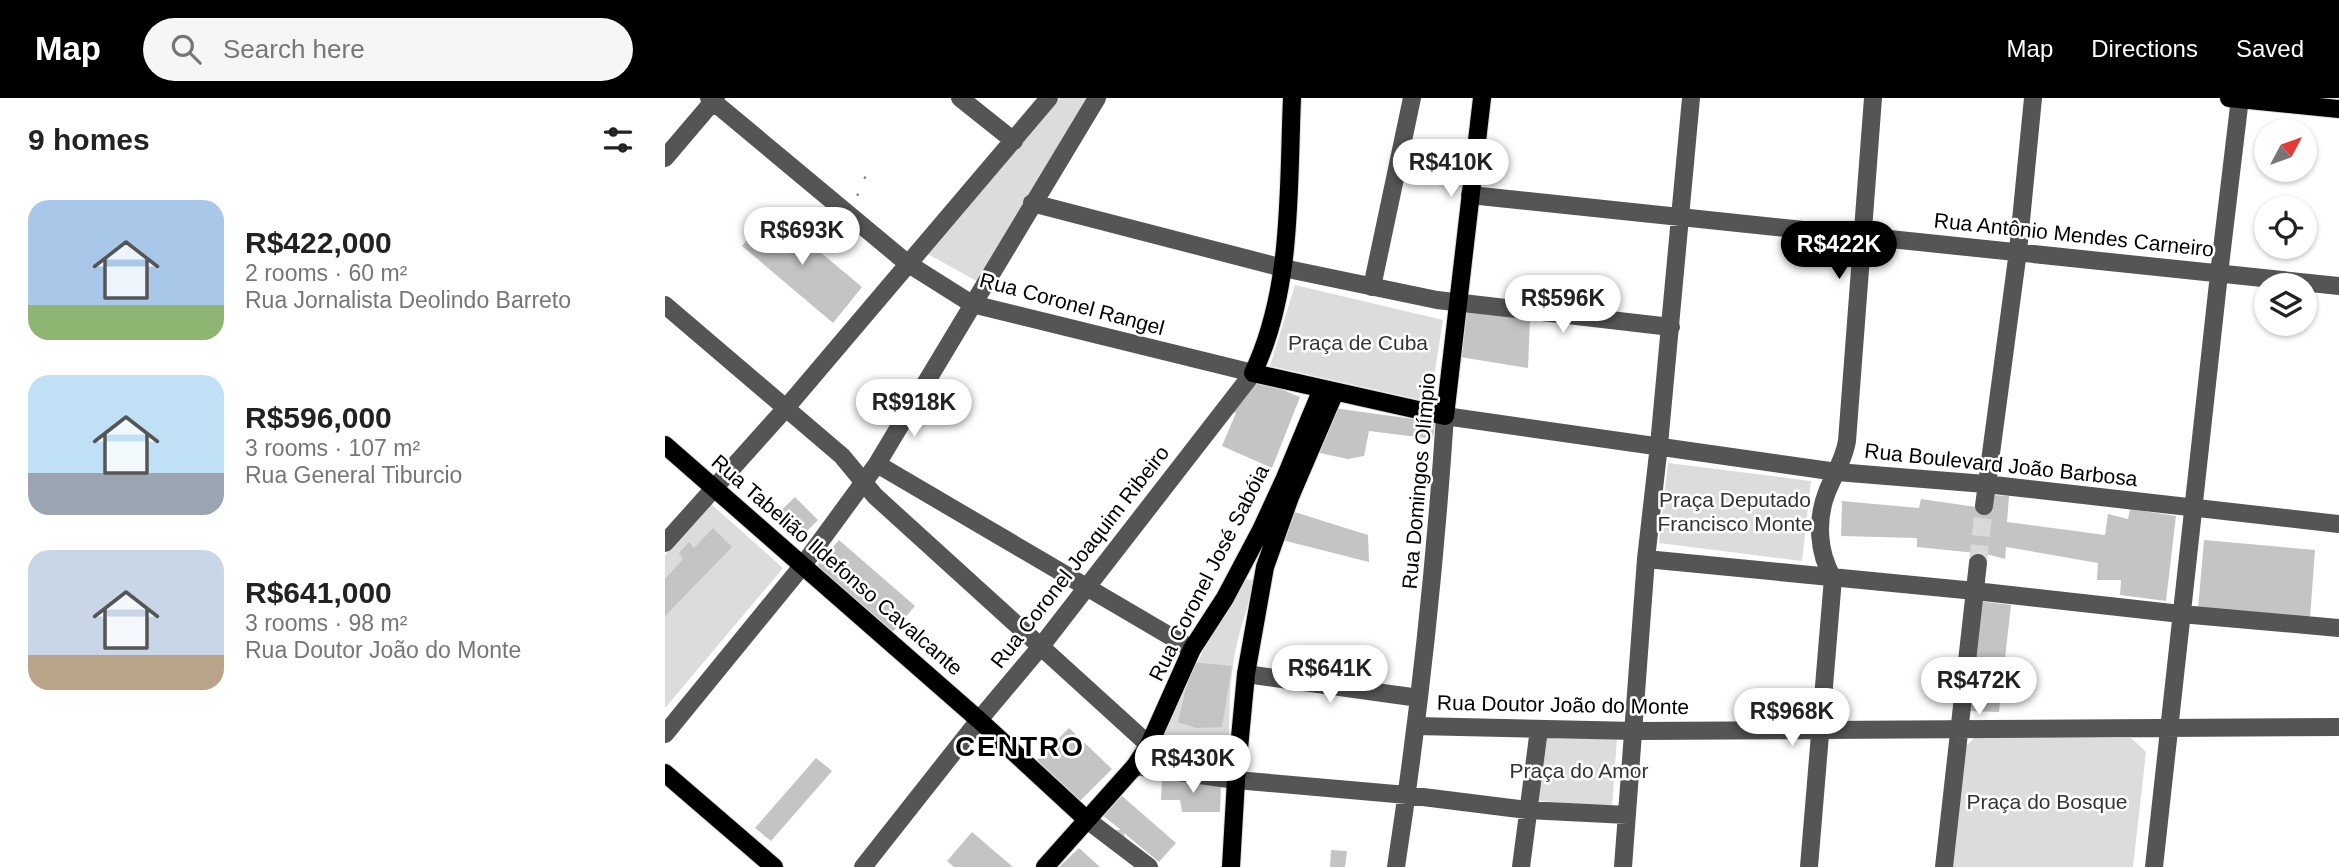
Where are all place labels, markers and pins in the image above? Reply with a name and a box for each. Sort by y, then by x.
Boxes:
pin: R$410K [1394,140,1508,199]
pin: R$693K [745,208,859,267]
pin: R$422K [1782,222,1896,281]
pin: R$596K [1506,275,1620,335]
pin: R$918K [857,380,971,439]
pin: R$641K [1273,646,1387,705]
pin: R$472K [1922,658,2036,717]
pin: R$968K [1735,688,1849,748]
pin: R$430K [1136,736,1250,795]

